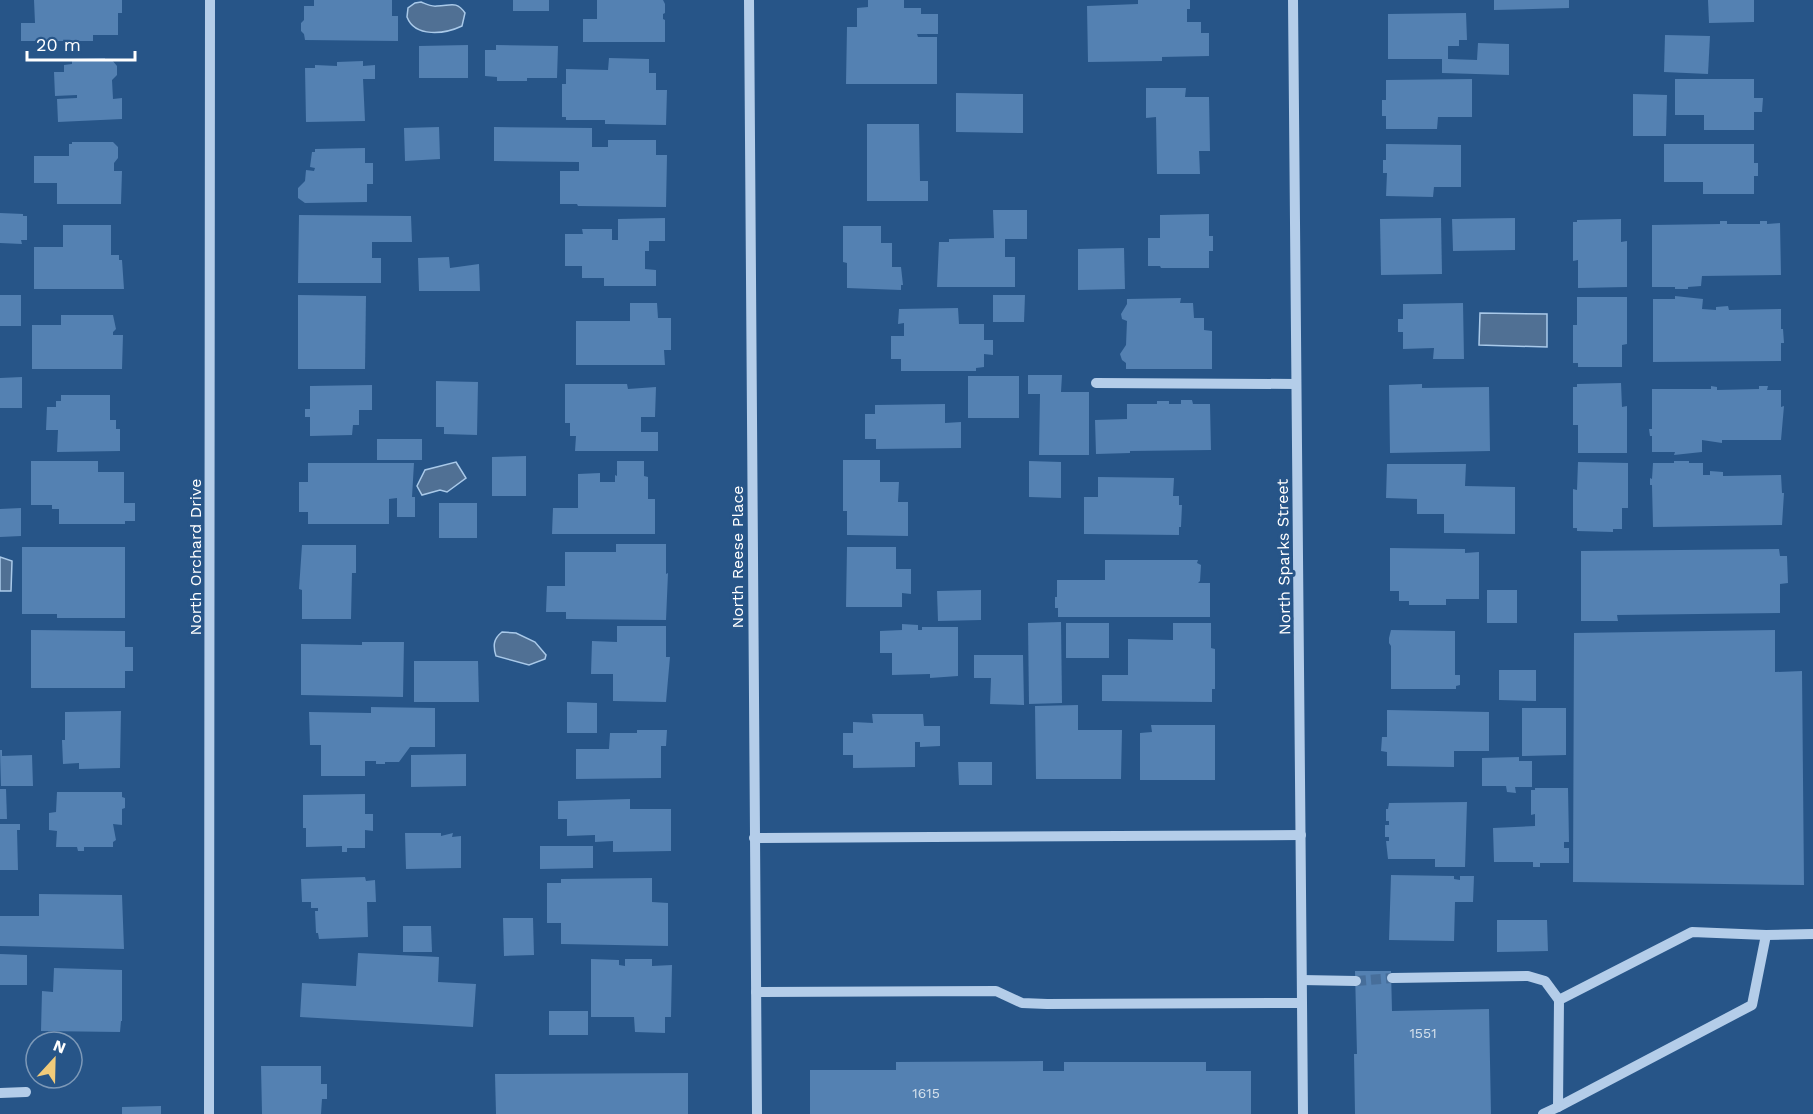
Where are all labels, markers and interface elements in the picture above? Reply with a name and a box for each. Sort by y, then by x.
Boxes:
scale bar [27,24,135,62]
text: 20 m [36,34,81,55]
street label: North Orchard Drive [186,479,205,635]
street label: North Sparks Street [1273,479,1294,635]
street label: North Reese Place [728,485,747,629]
house number: 1551 [1409,1025,1437,1041]
north arrow [24,1030,84,1090]
text: N [50,1036,68,1058]
house number: 1615 [912,1085,940,1101]

